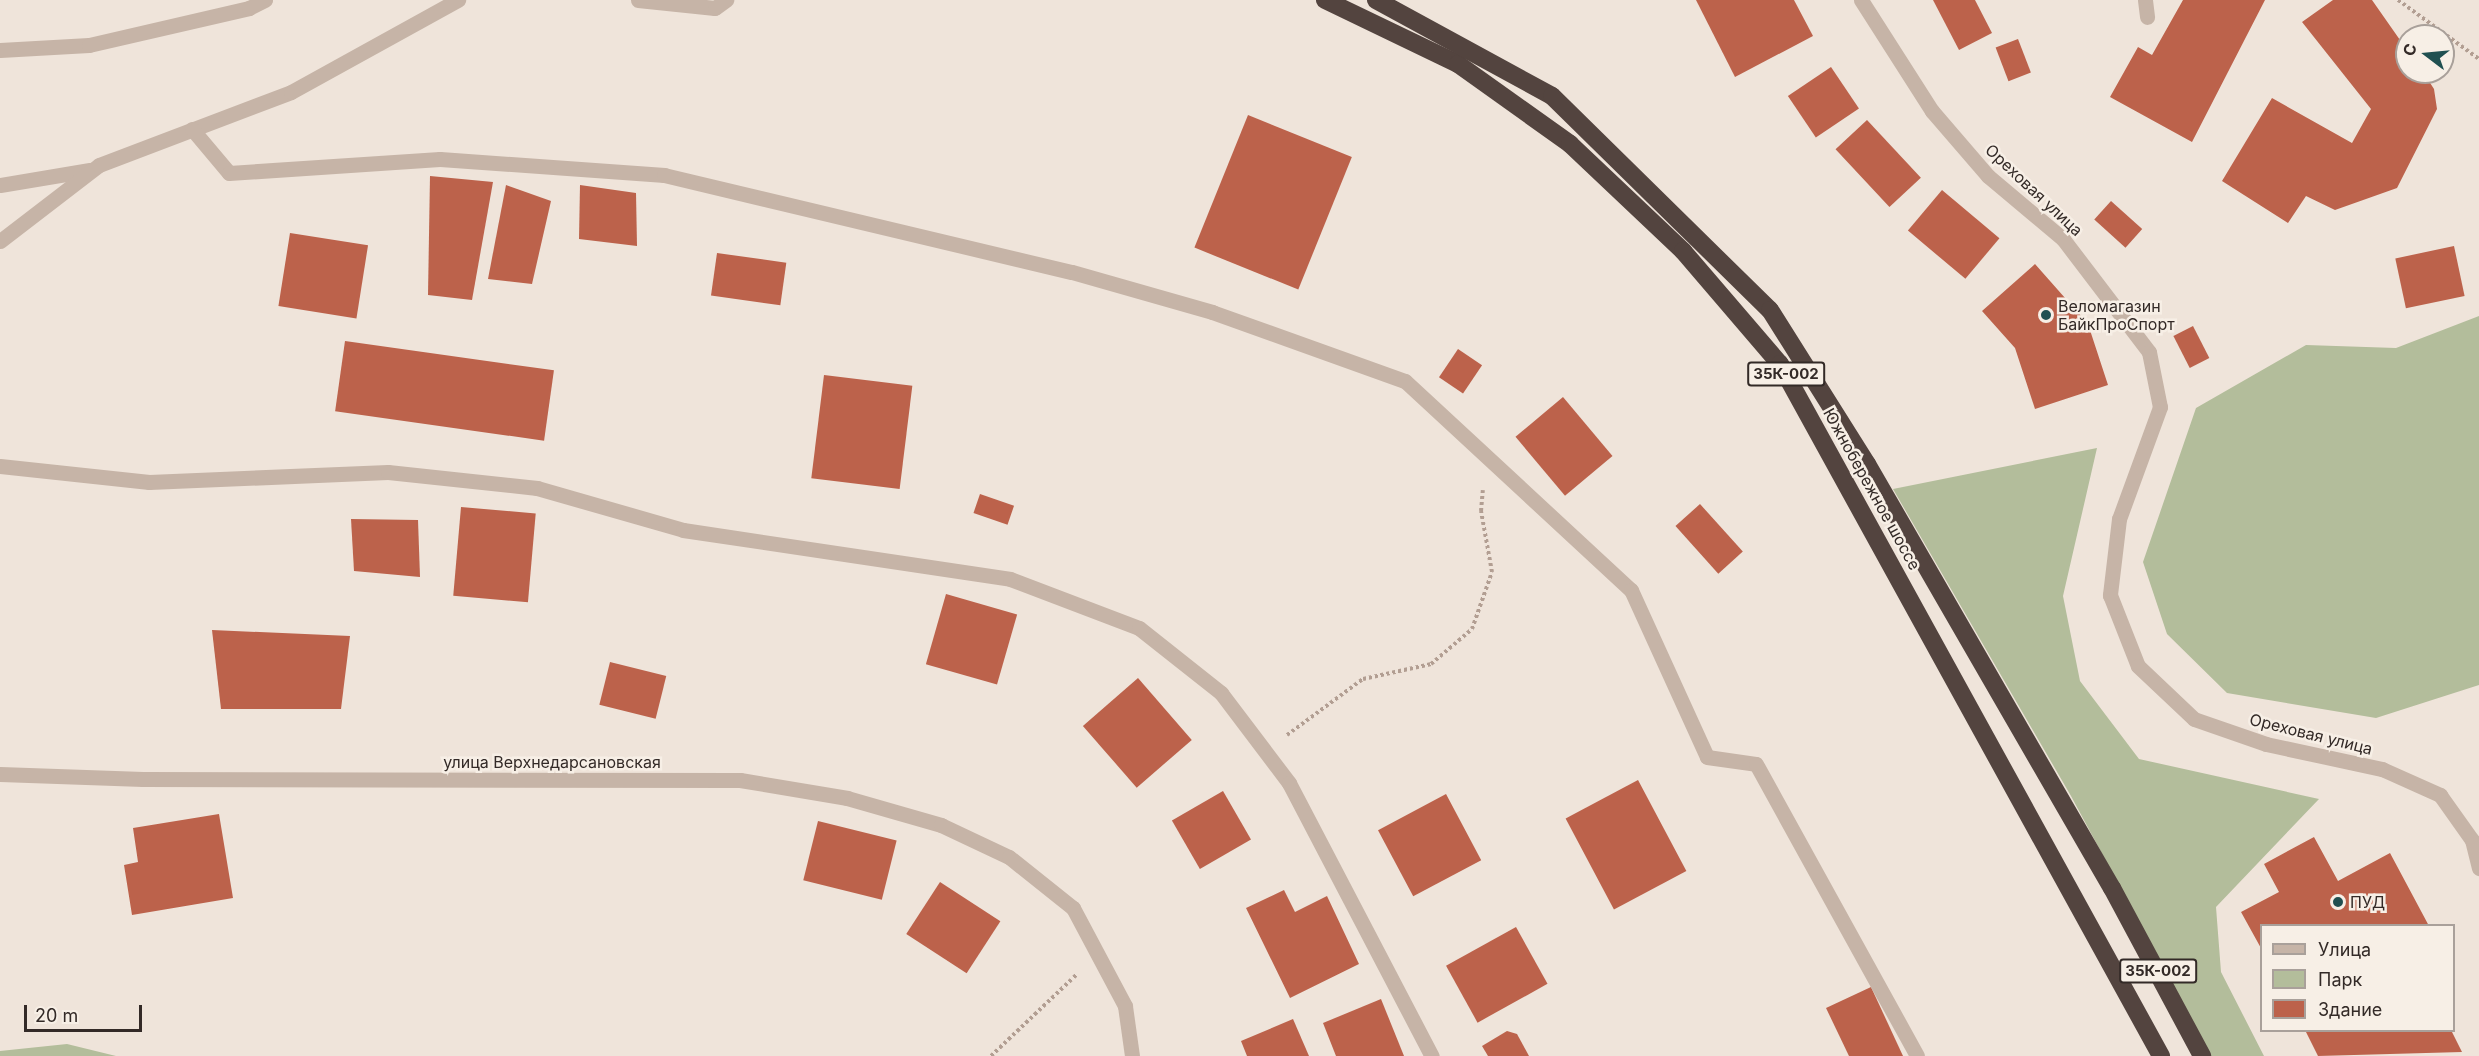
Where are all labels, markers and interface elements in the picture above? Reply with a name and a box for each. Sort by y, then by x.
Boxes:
north arrow [2395,24,2455,84]
text: С [2398,41,2421,58]
street label: Ореховая улица [1981,140,2087,240]
place label: Веломагазин БайкПроСпорт [2058,296,2175,334]
marker: Веломагазин БайкПроСпорт [2039,308,2053,322]
road number: 35К-002 [1747,362,1825,386]
street label: Южнобережное шоссе [1819,405,1925,573]
street label: Ореховая улица [2248,709,2374,759]
street label: улица Верхнедарсановская [443,752,661,772]
place label: ПУД [2350,892,2385,912]
marker: ПУД [2331,895,2345,909]
legend [2260,924,2455,1032]
text: Улица [2318,939,2371,960]
road number: 35К-002 [2119,959,2197,983]
text: Парк [2318,969,2362,990]
scale bar [27,993,146,1031]
text: Здание [2318,999,2382,1020]
text: 20 m [35,1005,78,1026]

